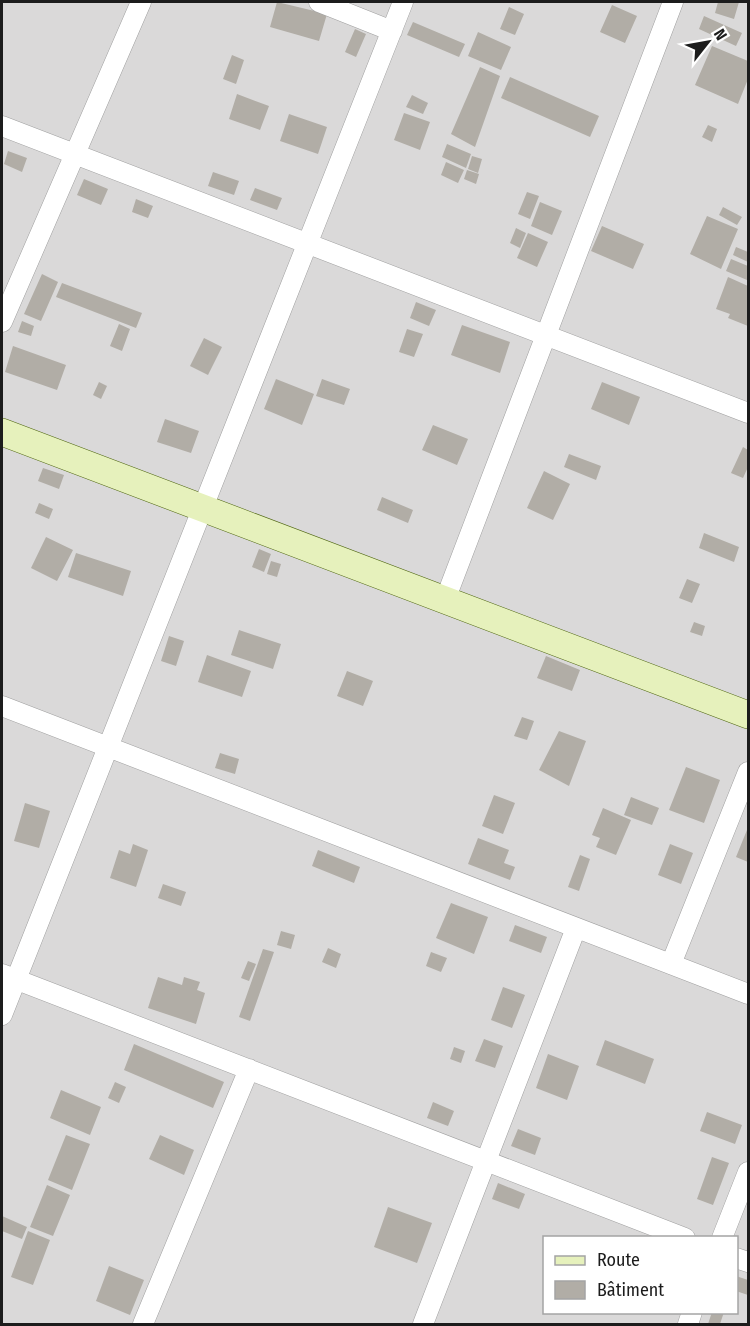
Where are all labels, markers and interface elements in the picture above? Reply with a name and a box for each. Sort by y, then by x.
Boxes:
north arrow [678,12,738,72]
text: N [710,26,731,44]
legend [543,1236,738,1314]
text: Route [597,1249,640,1271]
text: Bâtiment [597,1279,664,1301]

